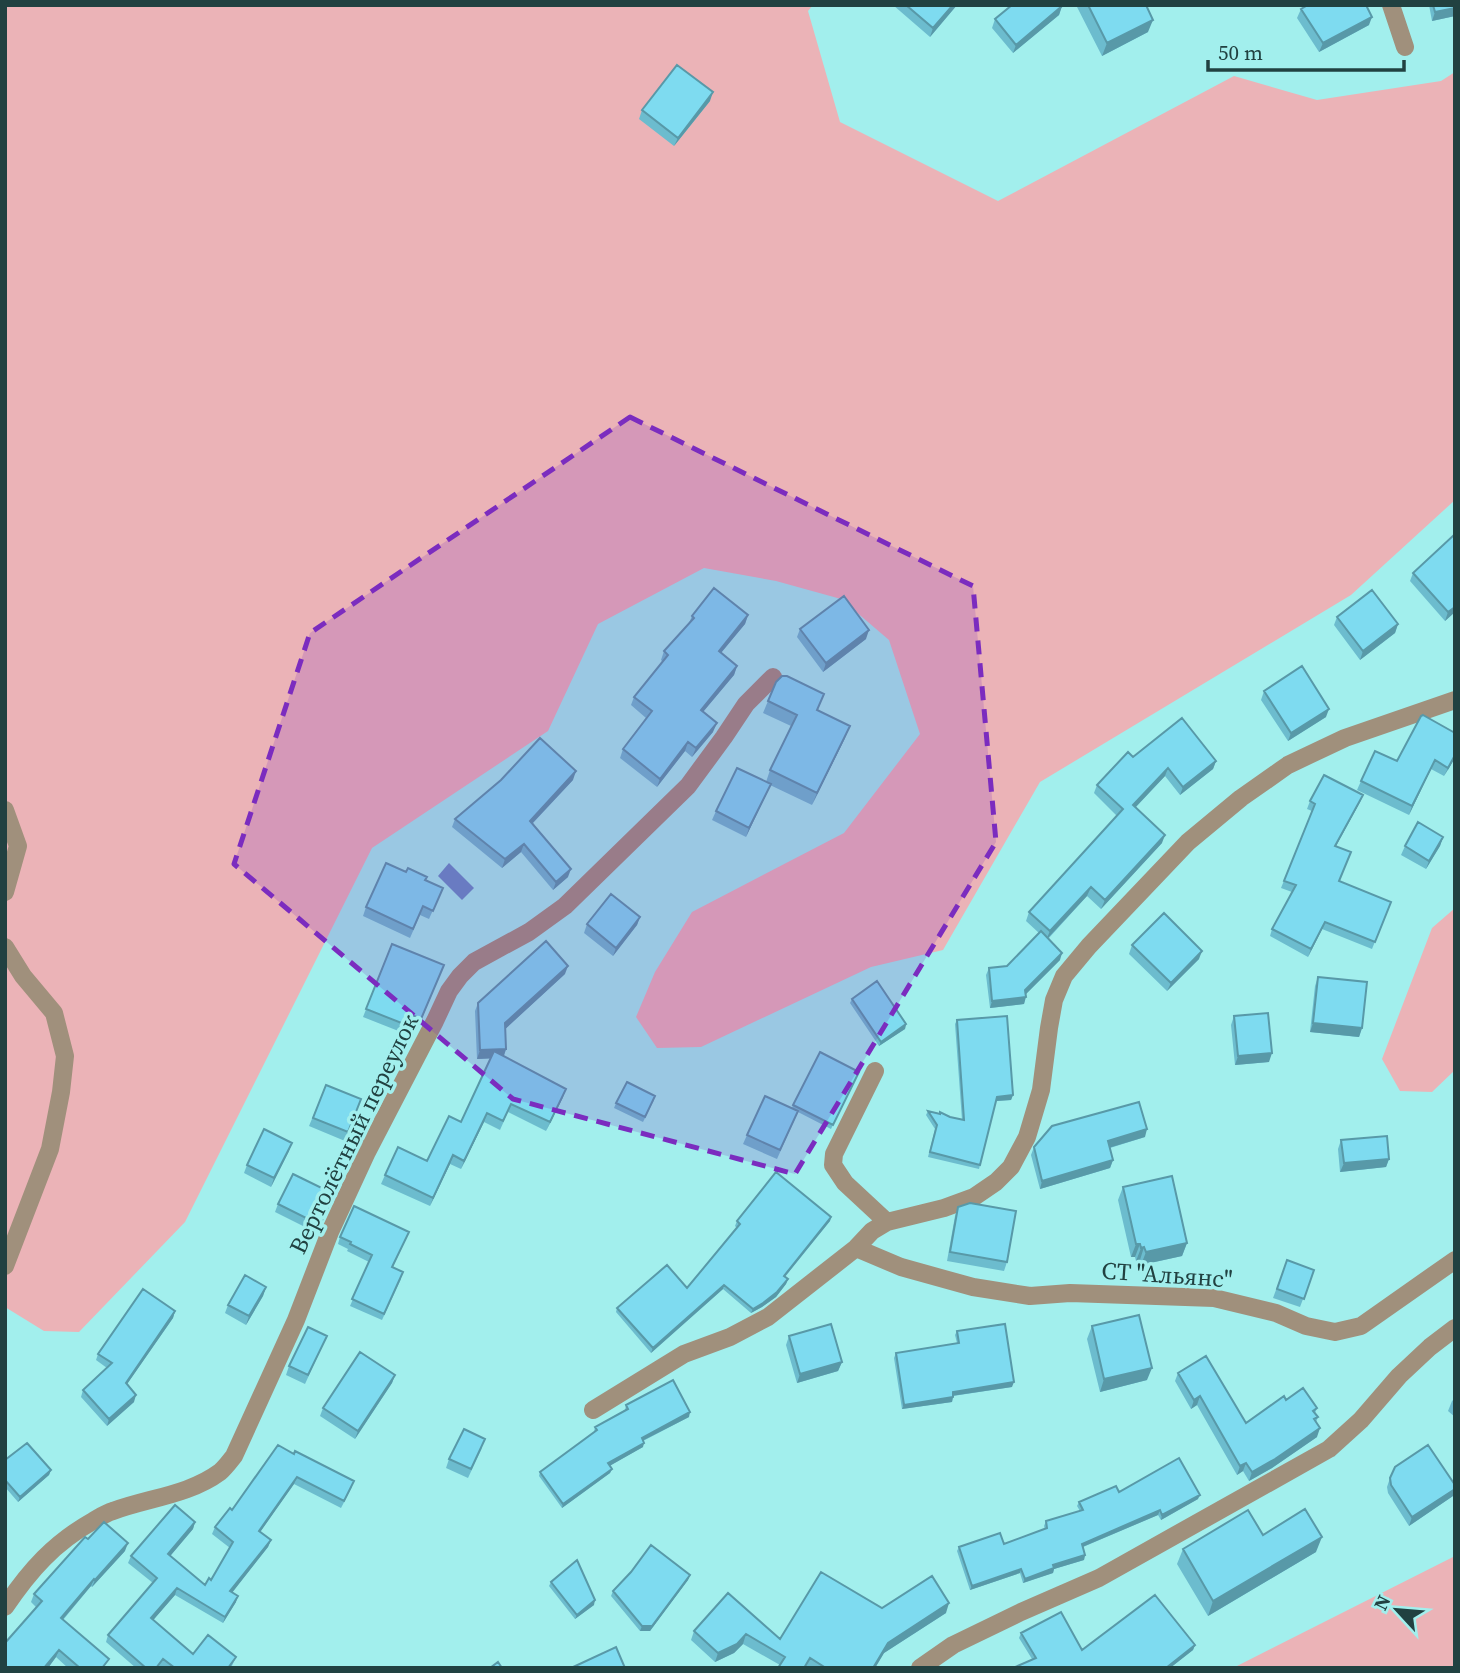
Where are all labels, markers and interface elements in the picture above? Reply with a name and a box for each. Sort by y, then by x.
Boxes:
scale bar [1208,28,1404,72]
text: 50 m [1218,38,1263,67]
street label: Вертолётный переулок [281,1008,426,1259]
street label: СТ "Альянс" [1100,1253,1234,1296]
north arrow [1362,1575,1432,1645]
text: N [1367,1590,1397,1614]

